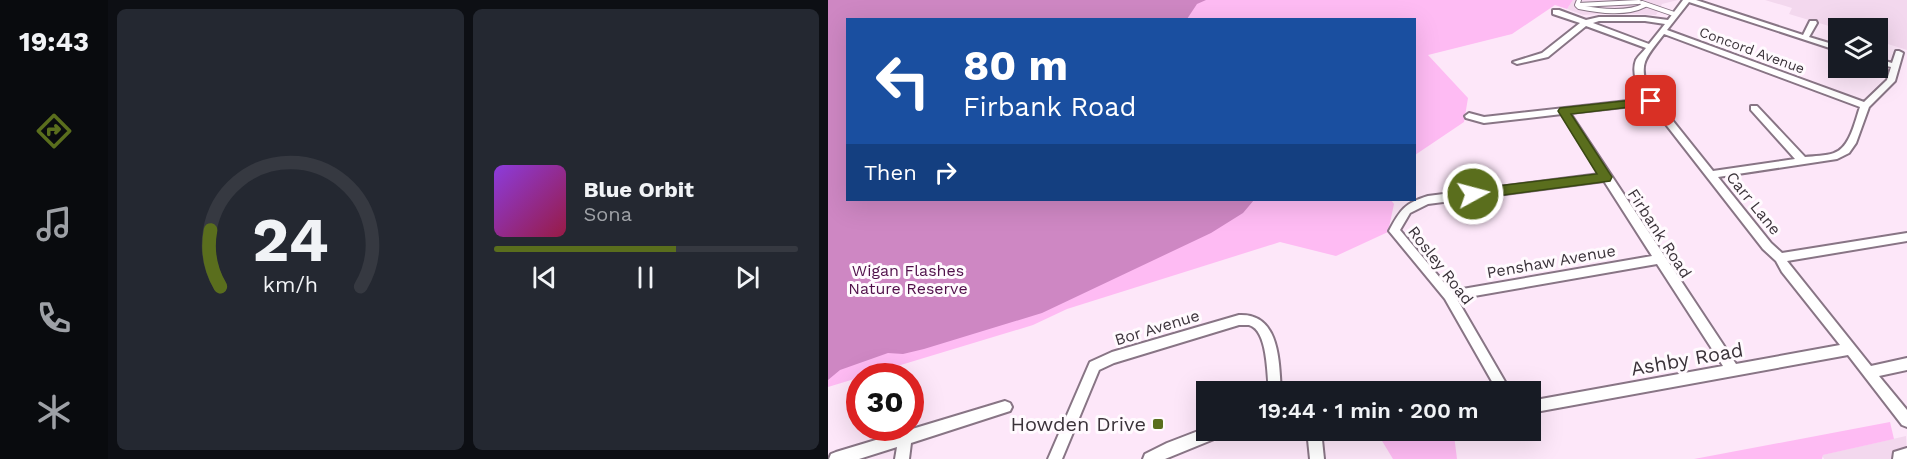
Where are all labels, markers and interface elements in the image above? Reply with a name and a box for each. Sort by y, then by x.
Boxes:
map controls [1828,18,1888,78]
button: layers [1828,18,1888,78]
street label: Concord Avenue [1697,24,1807,76]
text: 19:43 [19,26,89,58]
text: 80 m [963,41,1068,90]
icon: left [864,42,942,120]
pin [1625,75,1676,126]
icon: arrive [1634,84,1667,117]
text: Firbank Road [963,91,1136,123]
icon: directions [33,110,75,152]
icon: right [929,156,962,189]
text: Then [864,160,917,185]
position arrow [1441,162,1505,226]
street label: Carr Lane [1722,168,1785,239]
text: Blue Orbit [584,177,694,202]
street label: Firbank Road [1624,185,1696,282]
text: Sona [584,202,632,226]
icon: music [33,203,75,245]
text: 24 [252,203,329,276]
street label: Rosley Road [1404,222,1477,308]
street label: Penshaw Avenue [1485,241,1617,282]
icon: previous [528,261,561,294]
icon: pause [629,261,662,294]
icon: next [731,261,764,294]
park label: Wigan Flashes Nature Reserve [848,261,968,298]
text: km/h [263,272,318,297]
icon: phone [33,297,75,339]
street label: Bor Avenue [1112,306,1202,349]
street label: Ashby Road [1629,337,1745,381]
speed limit sign: 30 [846,363,924,441]
icon: climate [33,391,75,433]
text: 19:44 · 1 min · 200 m [1258,398,1479,423]
place label: Howden Drive [1010,412,1146,436]
marker: Howden Drive [1151,417,1165,431]

